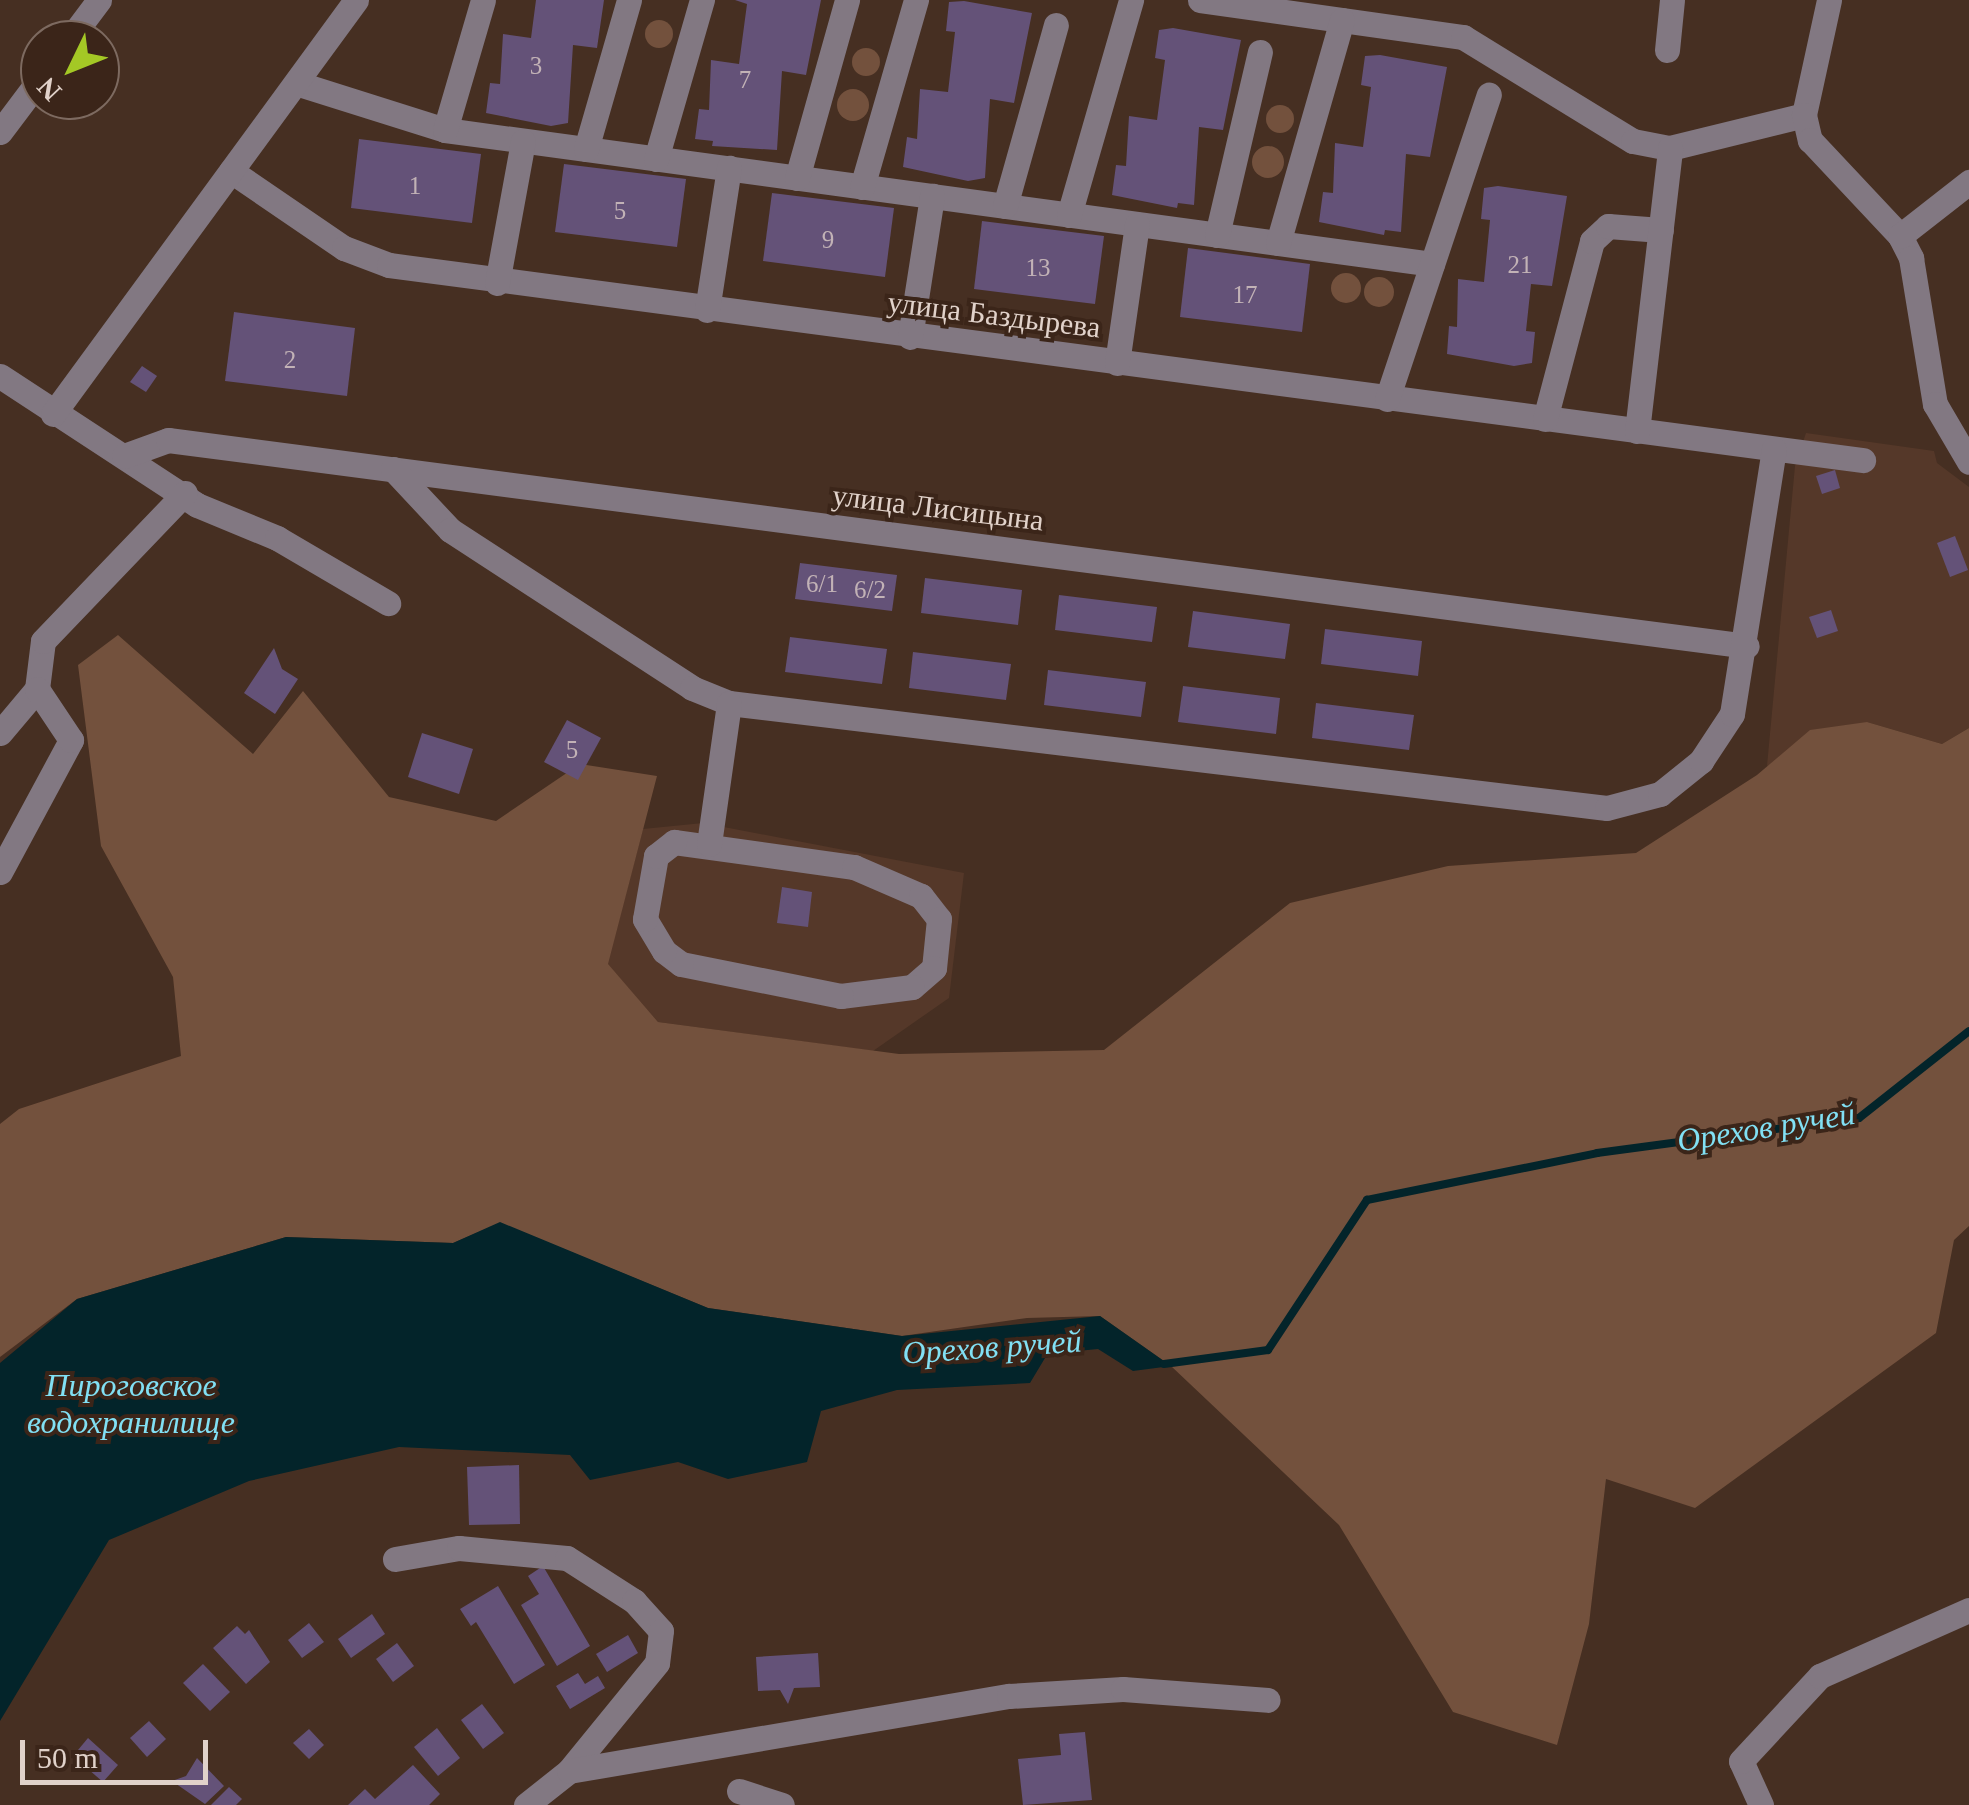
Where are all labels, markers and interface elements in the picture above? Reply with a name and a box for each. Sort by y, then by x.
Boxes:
north arrow [20,20,120,120]
house number: 3 [530,51,542,81]
house number: 7 [739,65,751,95]
text: N [31,71,67,107]
house number: 1 [409,171,421,201]
house number: 5 [614,196,626,226]
house number: 9 [822,225,834,255]
house number: 21 [1508,250,1532,280]
house number: 13 [1026,253,1050,283]
house number: 17 [1232,280,1258,310]
street label: улица Баздырева [885,284,1103,346]
house number: 2 [284,345,296,375]
street label: улица Лисицына [830,477,1046,539]
house number: 6/1 [806,569,838,599]
house number: 6/2 [854,575,886,605]
house number: 5 [566,735,578,765]
water label: Орехов ручей [1674,1094,1858,1160]
water label: Орехов ручей [901,1322,1083,1372]
water label: Пироговское водохранилище [27,1367,235,1442]
scale bar [25,1720,212,1782]
text: 50 m [37,1741,98,1774]

